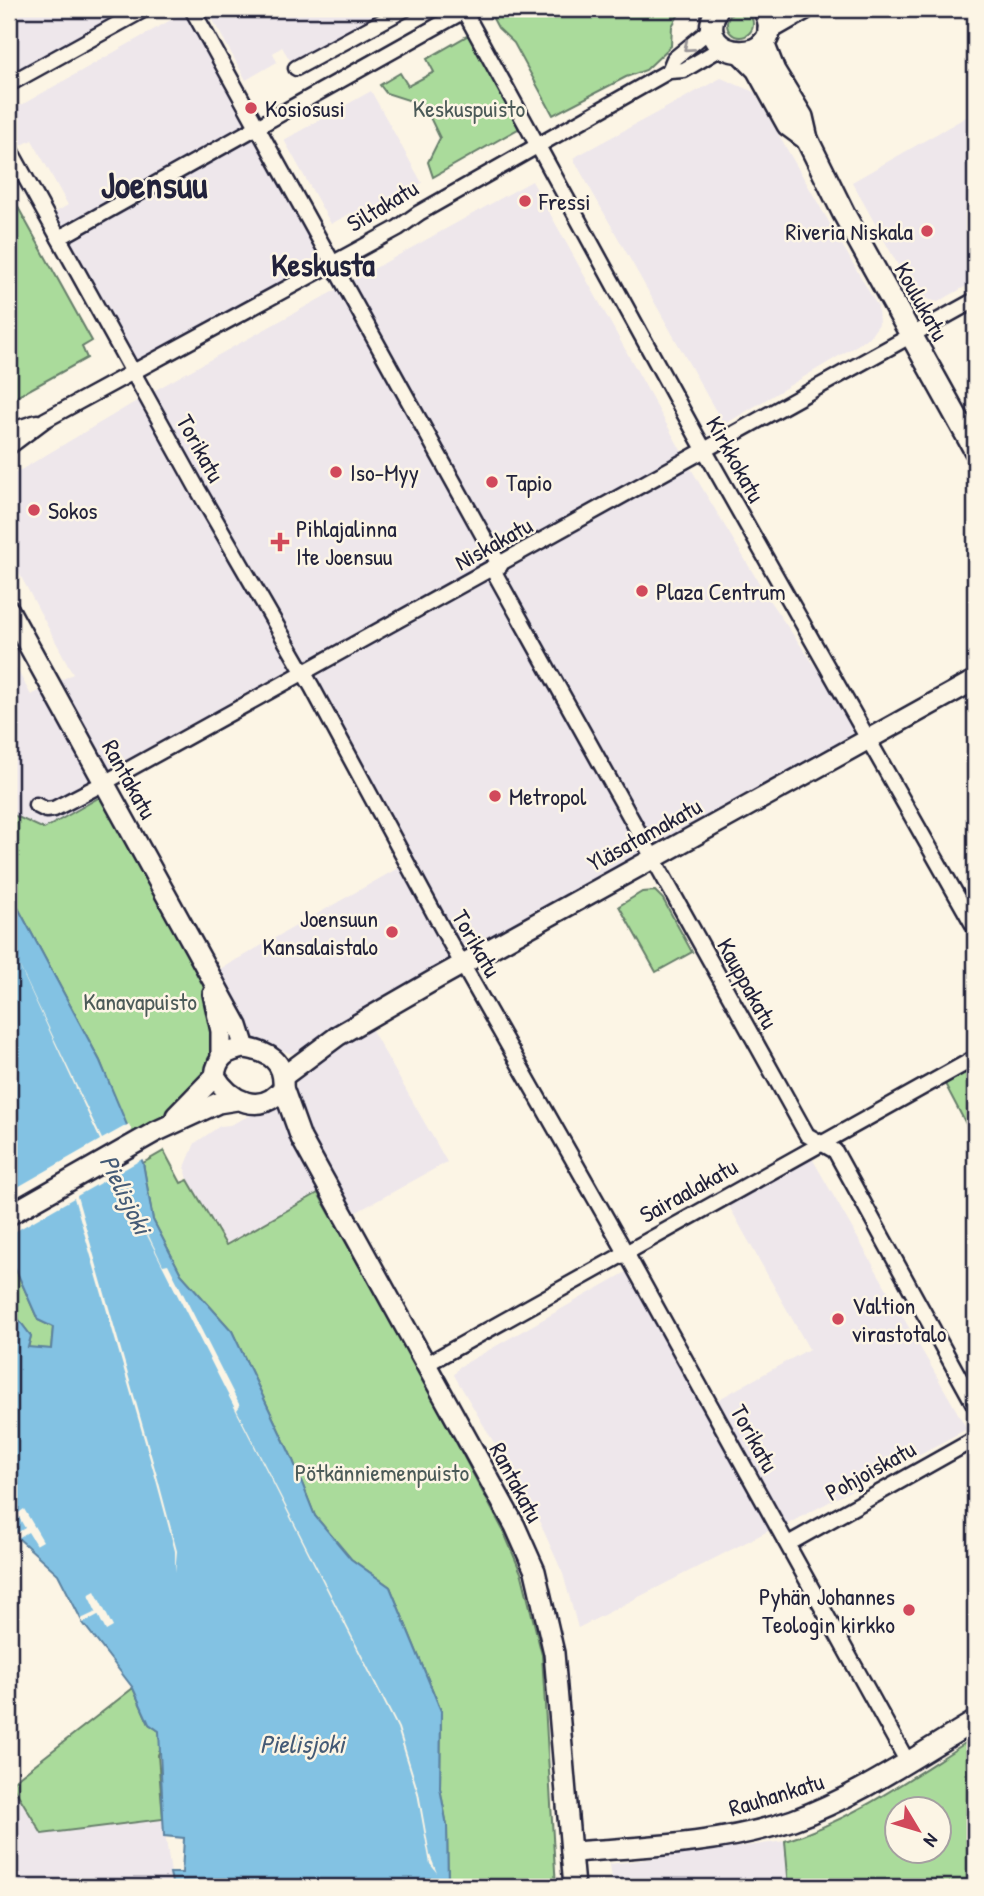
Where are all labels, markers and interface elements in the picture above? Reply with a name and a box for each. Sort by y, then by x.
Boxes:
one-way arrow [683,39,696,51]
place label: Kosiosusi [265,92,345,124]
park label: Keskuspuisto [413,92,526,124]
marker: Kosiosusi [243,100,259,116]
district label: Joensuu [101,158,208,210]
street label: Siltakatu [340,171,424,239]
place label: Fressi [538,185,591,217]
marker: Fressi [517,193,533,209]
place label: Riveria Niskala [785,215,913,247]
marker: Riveria Niskala [919,223,935,239]
district label: Keskusta [271,243,375,286]
street label: Koulukatu [887,256,957,346]
street label: Torikatu [169,408,233,488]
street label: Kirkkokatu [699,410,773,508]
place label: Iso-Myy [350,456,419,488]
marker: Iso-Myy [328,464,344,480]
place label: Tapio [506,466,552,498]
marker: Tapio [484,474,500,490]
place label: Sokos [48,494,98,526]
marker: Sokos [26,502,42,518]
street label: Niskakatu [449,508,538,577]
place label: Pihlajalinna Ite Joensuu [296,512,397,572]
marker: Pihlajalinna Ite Joensuu [270,532,290,552]
place label: Plaza Centrum [656,575,786,607]
marker: Plaza Centrum [634,583,650,599]
street label: Rantakatu [95,734,165,825]
place label: Metropol [509,780,587,812]
marker: Metropol [487,788,503,804]
street label: Yläsatamakatu [581,789,707,878]
place label: Joensuun Kansalaistalo [262,902,378,962]
street label: Torikatu [445,903,509,983]
marker: Joensuun Kansalaistalo [384,924,400,940]
street label: Kauppakatu [710,932,786,1034]
park label: Kanavapuisto [83,985,197,1017]
water label: Pielisjoki [92,1148,161,1242]
street label: Sairaalakatu [634,1150,743,1230]
place label: Valtion virastotalo [852,1289,947,1349]
marker: Valtion virastotalo [830,1311,846,1327]
street label: Torikatu [723,1398,787,1478]
street label: Pohjoiskatu [819,1432,921,1508]
street label: Rantakatu [483,1437,552,1528]
park label: Pötkänniemenpuisto [295,1456,470,1488]
place label: Pyhän Johannes Teologin kirkko [759,1580,895,1640]
marker: Pyhän Johannes Teologin kirkko [901,1602,917,1618]
water label: Pielisjoki [260,1726,346,1761]
street label: Rauhankatu [725,1764,828,1824]
north arrow [883,1794,953,1864]
text: N [918,1828,945,1852]

